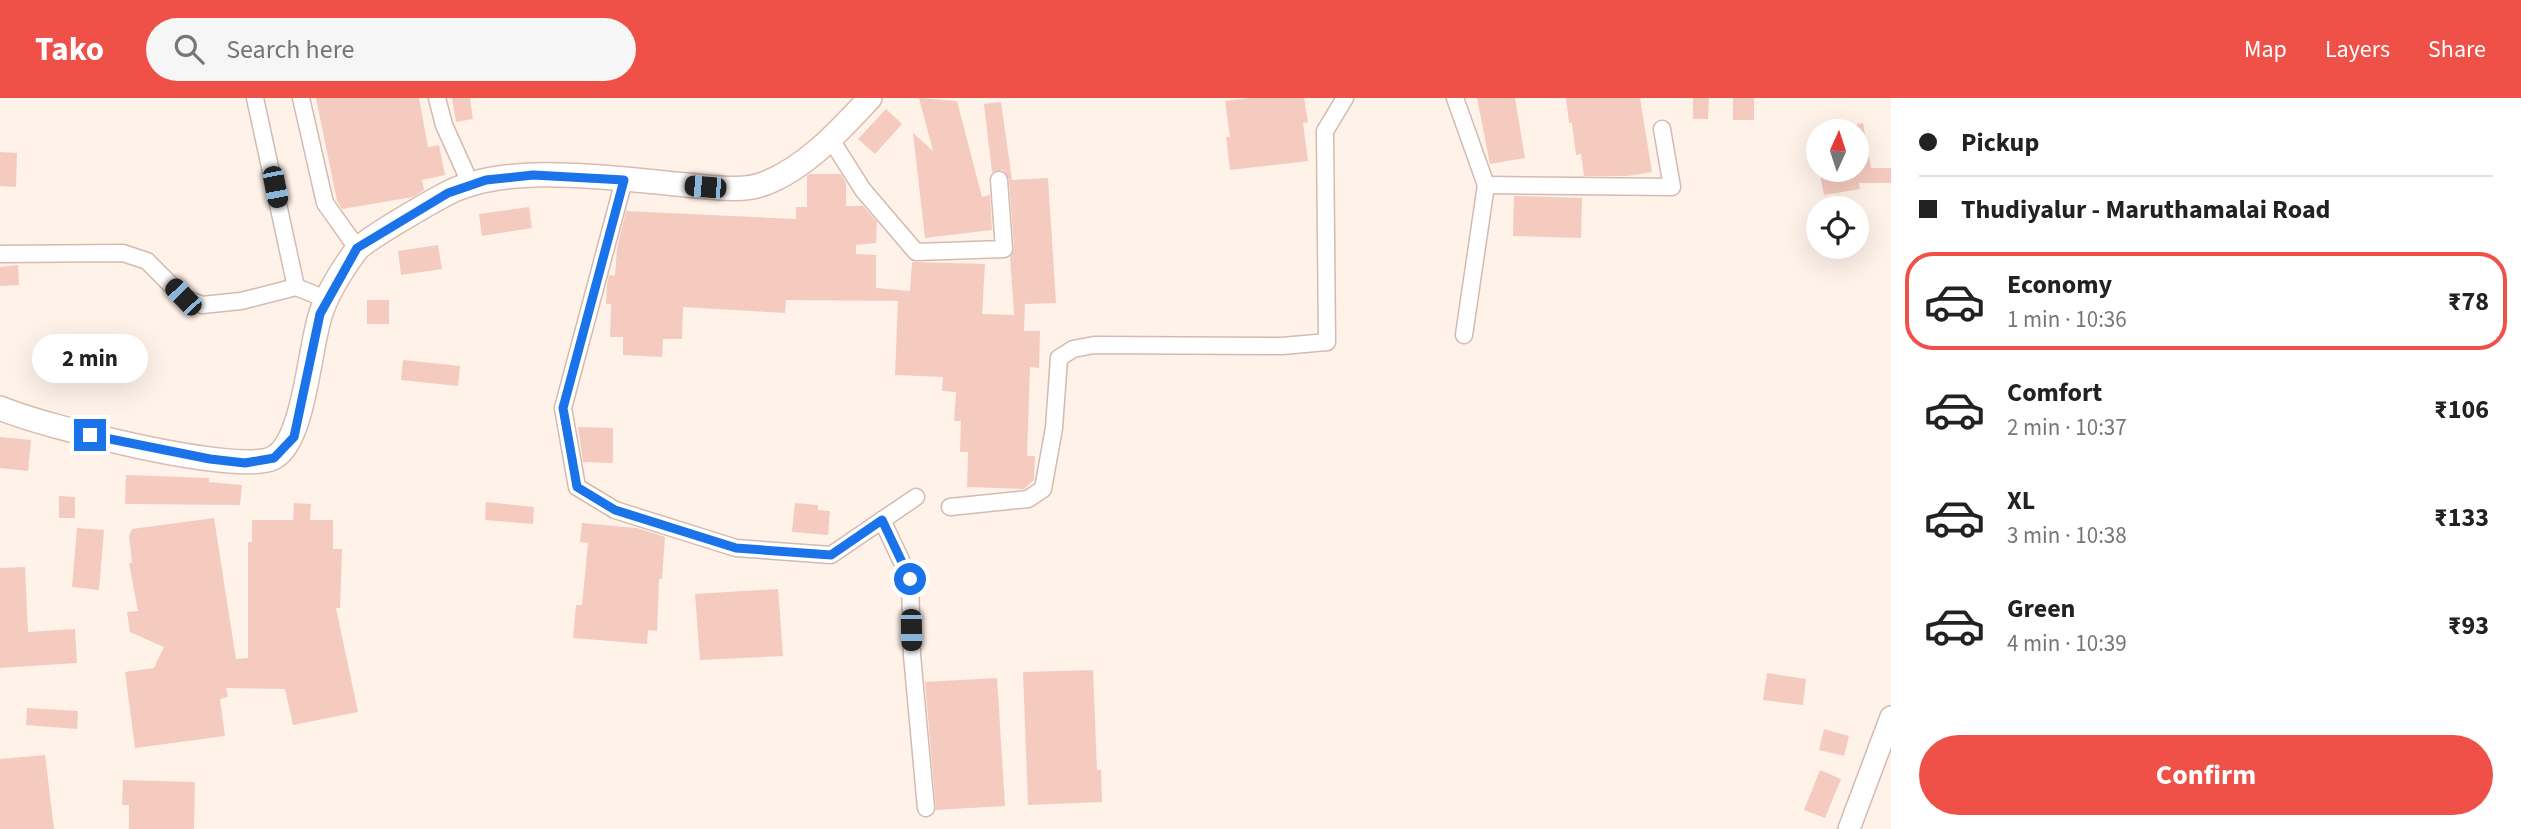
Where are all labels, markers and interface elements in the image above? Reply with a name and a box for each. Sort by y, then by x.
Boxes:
search box [146,18,636,81]
text: Tako [35,26,104,73]
icon: search [170,30,208,68]
text: Search here [226,31,354,68]
text: Map [2244,32,2287,67]
text: Layers [2325,32,2390,67]
text: Share [2428,32,2486,67]
north arrow [1806,119,1869,182]
map controls [1806,119,1869,259]
text: Pickup [1961,124,2039,161]
car [261,164,290,210]
car [684,175,727,199]
text: Thudiyalur - Maruthamalai Road [1961,191,2331,228]
button: locate [1806,196,1869,259]
text: Economy [2007,266,2112,303]
icon: car [1923,270,1986,333]
car [161,275,206,319]
text: ₹78 [2448,283,2489,320]
text: 1 min · 10:36 [2007,303,2127,336]
callout: 2 min [32,334,148,382]
text: 2 min [62,342,118,375]
text: Comfort [2007,374,2102,411]
icon: car [1923,378,1986,441]
text: ₹106 [2434,391,2489,428]
text: 2 min · 10:37 [2007,411,2127,444]
route end [74,419,106,451]
text: XL [2007,482,2035,519]
icon: car [1923,486,1986,549]
text: ₹133 [2434,499,2489,536]
text: 3 min · 10:38 [2007,519,2127,552]
route start [894,563,926,595]
text: Green [2007,590,2075,627]
icon: car [1923,594,1986,657]
text: ₹93 [2448,607,2489,644]
car [901,609,922,651]
text: 4 min · 10:39 [2007,627,2127,660]
button: Confirm [1919,735,2493,815]

